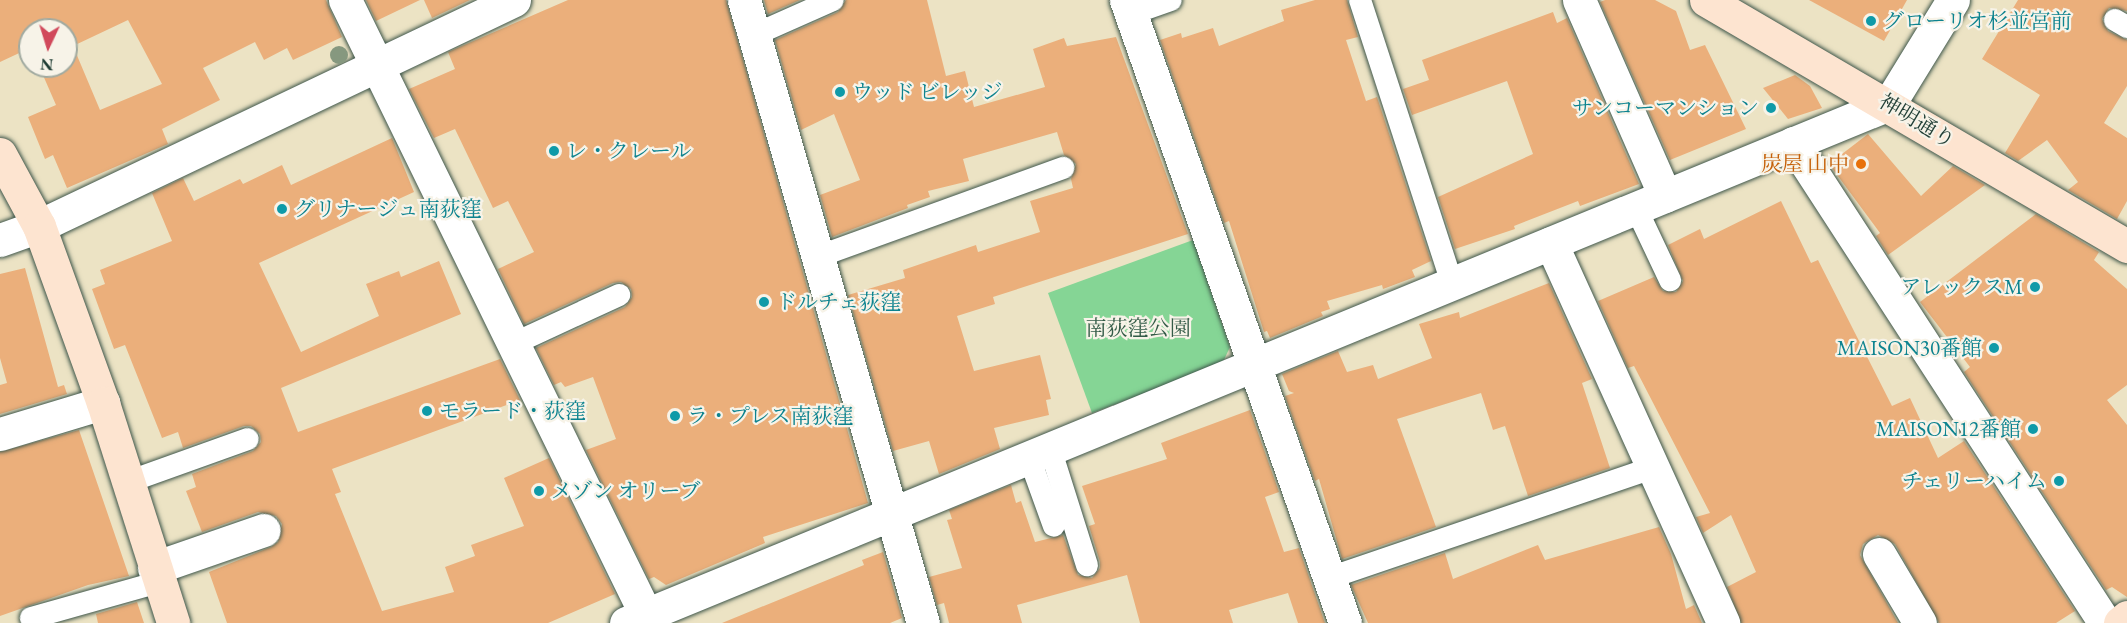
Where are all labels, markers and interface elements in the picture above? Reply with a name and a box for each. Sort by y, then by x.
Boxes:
place label: グローリオ杉並宮前 [1883,8,2072,34]
marker: グローリオ杉並宮前 [1864,14,1878,28]
north arrow [18,18,78,78]
text: N [40,54,54,75]
place label: ウッド ビレッジ [852,79,1003,105]
marker: ウッド ビレッジ [833,85,847,99]
street label: 神明通り [1875,89,1959,153]
place label: サンコーマンション [1570,95,1759,121]
marker: サンコーマンション [1764,101,1778,115]
place label: レ・クレール [566,138,692,164]
marker: レ・クレール [547,144,561,158]
place label: 炭屋 山中 [1761,151,1849,177]
marker: 炭屋 山中 [1854,157,1868,171]
place label: グリナージュ南荻窪 [294,196,483,222]
marker: グリナージュ南荻窪 [275,202,289,216]
place label: アレックスM [1899,274,2023,300]
marker: アレックスM [2028,280,2042,294]
place label: ドルチェ荻窪 [776,289,902,315]
marker: ドルチェ荻窪 [757,295,771,309]
park label: 南荻窪公園 [1086,315,1190,341]
place label: MAISON30番館 [1837,335,1982,361]
marker: MAISON30番館 [1987,341,2001,355]
place label: モラード・荻窪 [439,398,586,424]
place label: ラ・プレス南荻窪 [687,403,855,429]
marker: モラード・荻窪 [420,404,434,418]
marker: ラ・プレス南荻窪 [668,409,682,423]
place label: MAISON12番館 [1876,416,2021,442]
marker: MAISON12番館 [2026,422,2040,436]
place label: チェリーハイム [1900,468,2047,494]
marker: チェリーハイム [2052,474,2066,488]
place label: メゾン オリーブ [551,478,702,504]
marker: メゾン オリーブ [532,484,546,498]

